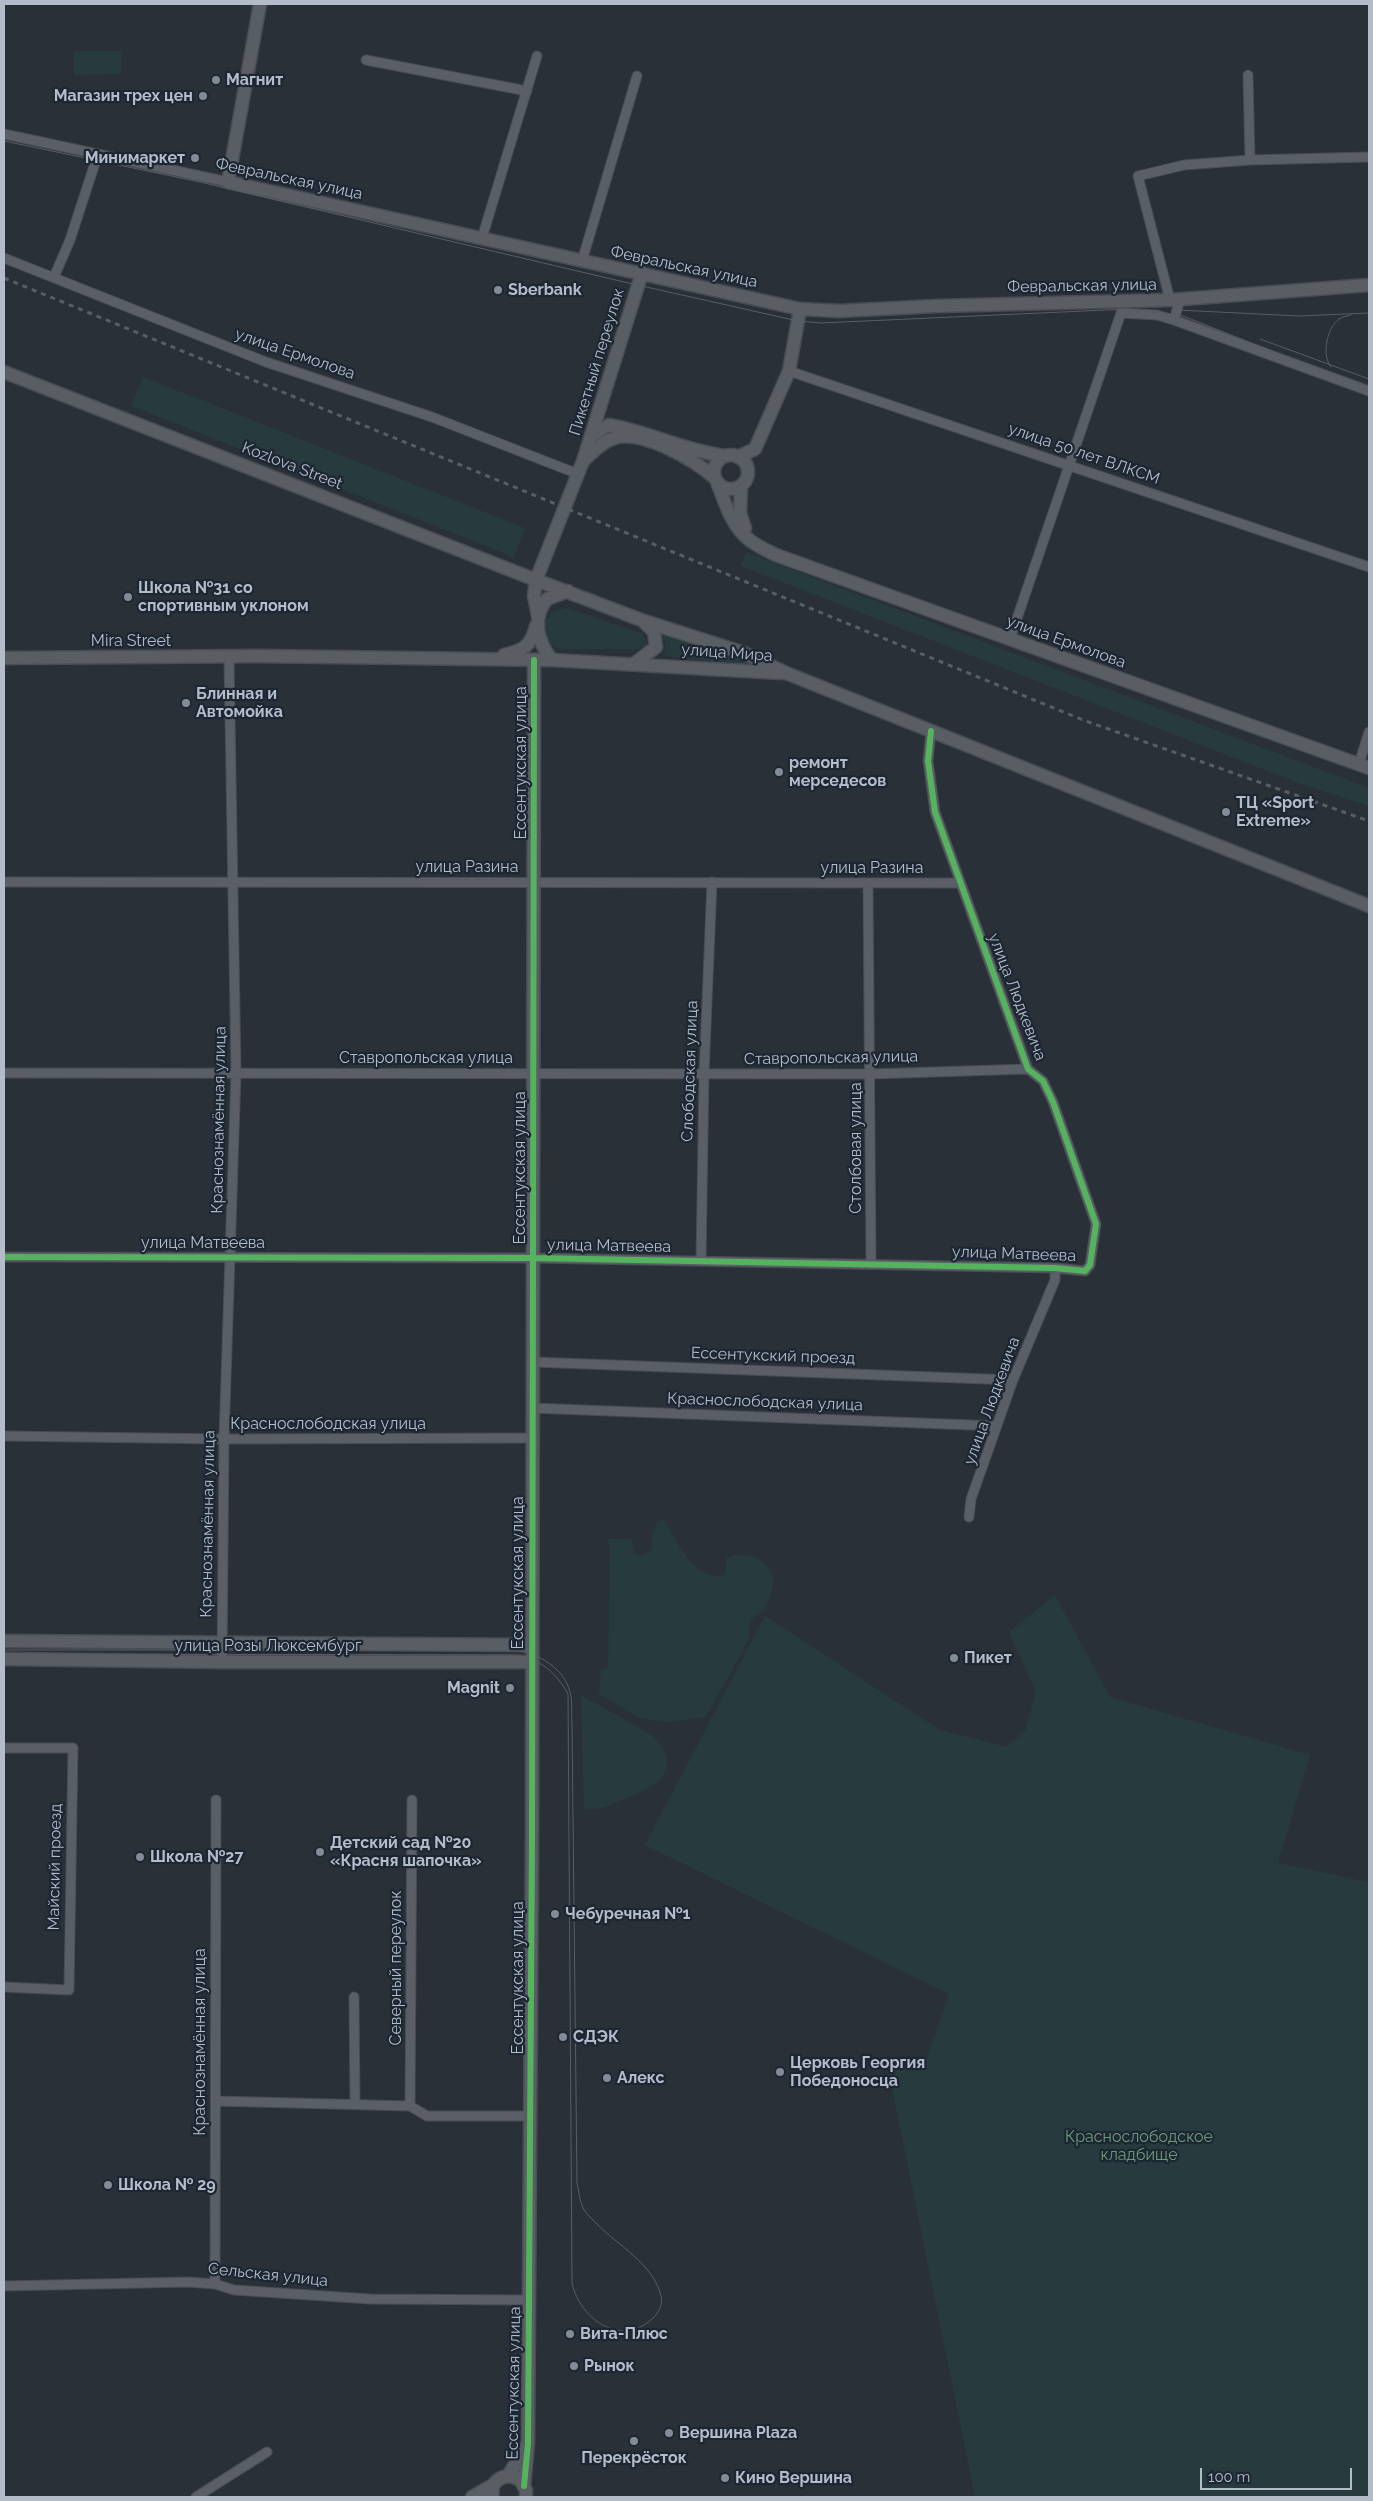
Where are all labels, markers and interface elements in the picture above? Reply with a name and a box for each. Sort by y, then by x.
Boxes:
place label: Магнит [226,70,283,90]
marker: Магнит [210,74,222,86]
place label: Магазин трех цен [54,86,193,106]
marker: Магазин трех цен [197,90,209,102]
place label: Минимаркет [85,148,185,168]
marker: Минимаркет [189,152,201,164]
street label: Февральская улица [214,154,364,204]
street label: Февральская улица [609,242,759,292]
street label: Февральская улица [1007,275,1157,297]
place label: Sberbank [508,280,582,300]
marker: Sberbank [492,284,504,296]
street label: Пикетный переулок [565,286,629,438]
street label: улица Ермолова [233,324,357,384]
street label: улица 50 лет ВЛКСМ [1006,419,1162,489]
street label: Kozlova Street [239,438,345,494]
place label: Школа №31 со спортивным уклоном [138,578,309,616]
marker: Школа №31 со спортивным уклоном [122,591,134,603]
street label: улица Ермолова [1004,612,1128,672]
street label: Mira Street [91,631,171,651]
street label: улица Мира [681,640,773,666]
place label: Блинная и Автомойка [196,684,283,722]
street label: Ессентукская улица [511,686,531,840]
marker: Блинная и Автомойка [180,697,192,709]
place label: ремонт мерседесов [789,753,886,791]
marker: ремонт мерседесов [773,766,785,778]
place label: ТЦ «Sport Extreme» [1236,793,1314,831]
marker: ТЦ «Sport Extreme» [1220,806,1232,818]
street label: улица Разина [416,857,518,877]
street label: улица Разина [821,858,923,878]
street label: улица Людкевича [984,931,1050,1063]
street label: Слободская улица [678,1000,702,1142]
street label: Краснознамённая улица [208,1026,230,1214]
street label: Ставропольская улица [744,1047,918,1069]
street label: Ставропольская улица [339,1048,513,1068]
street label: Столбовая улица [846,1082,866,1214]
street label: Ессентукская улица [510,1091,530,1245]
street label: улица Матвеева [141,1233,265,1253]
street label: улица Матвеева [547,1235,671,1257]
street label: улица Матвеева [952,1242,1076,1266]
street label: улица Людкевича [960,1334,1024,1468]
street label: Ессентукский проезд [690,1344,856,1368]
street label: Краснослободская улица [667,1389,863,1415]
street label: Краснослободская улица [230,1414,426,1434]
street label: Краснознамённая улица [197,1430,219,1618]
street label: Ессентукская улица [508,1496,528,1650]
street label: улица Розы Люксембург [175,1636,361,1656]
place label: Пикет [964,1648,1012,1668]
marker: Пикет [948,1652,960,1664]
place label: Magnit [447,1678,500,1698]
marker: Magnit [504,1682,516,1694]
street label: Майский проезд [44,1803,66,1931]
place label: Детский сад №20 «Красня шапочка» [330,1833,482,1871]
marker: Детский сад №20 «Красня шапочка» [314,1846,326,1858]
place label: Школа №27 [150,1847,243,1867]
marker: Школа №27 [134,1851,146,1863]
street label: Северный переулок [386,1890,406,2046]
street label: Ессентукская улица [508,1901,528,2055]
place label: Чебуречная №1 [565,1904,690,1924]
marker: Чебуречная №1 [549,1908,561,1920]
street label: Краснознамённая улица [190,1948,210,2136]
place label: СДЭК [573,2027,619,2047]
marker: СДЭК [557,2031,569,2043]
place label: Церковь Георгия Победоносца [790,2053,925,2091]
marker: Церковь Георгия Победоносца [774,2066,786,2078]
place label: Алекс [617,2068,665,2088]
marker: Алекс [601,2072,613,2084]
park label: Краснослободское кладбище [1065,2127,1213,2165]
place label: Школа № 29 [118,2175,216,2195]
marker: Школа № 29 [102,2179,114,2191]
street label: Сельская улица [207,2259,329,2291]
street label: Ессентукская улица [503,2306,525,2460]
place label: Вита-Плюс [580,2324,668,2344]
marker: Вита-Плюс [564,2328,576,2340]
place label: Рынок [584,2356,635,2376]
marker: Рынок [568,2360,580,2372]
place label: Вершина Plaza [679,2423,797,2443]
marker: Вершина Plaza [663,2427,675,2439]
marker: Перекрёсток [628,2435,640,2447]
place label: Перекрёсток [581,2448,687,2468]
scale bar [1203,2458,1356,2490]
place label: Кино Вершина [735,2468,852,2488]
text: 100 m [1208,2468,1250,2486]
marker: Кино Вершина [719,2472,731,2484]

